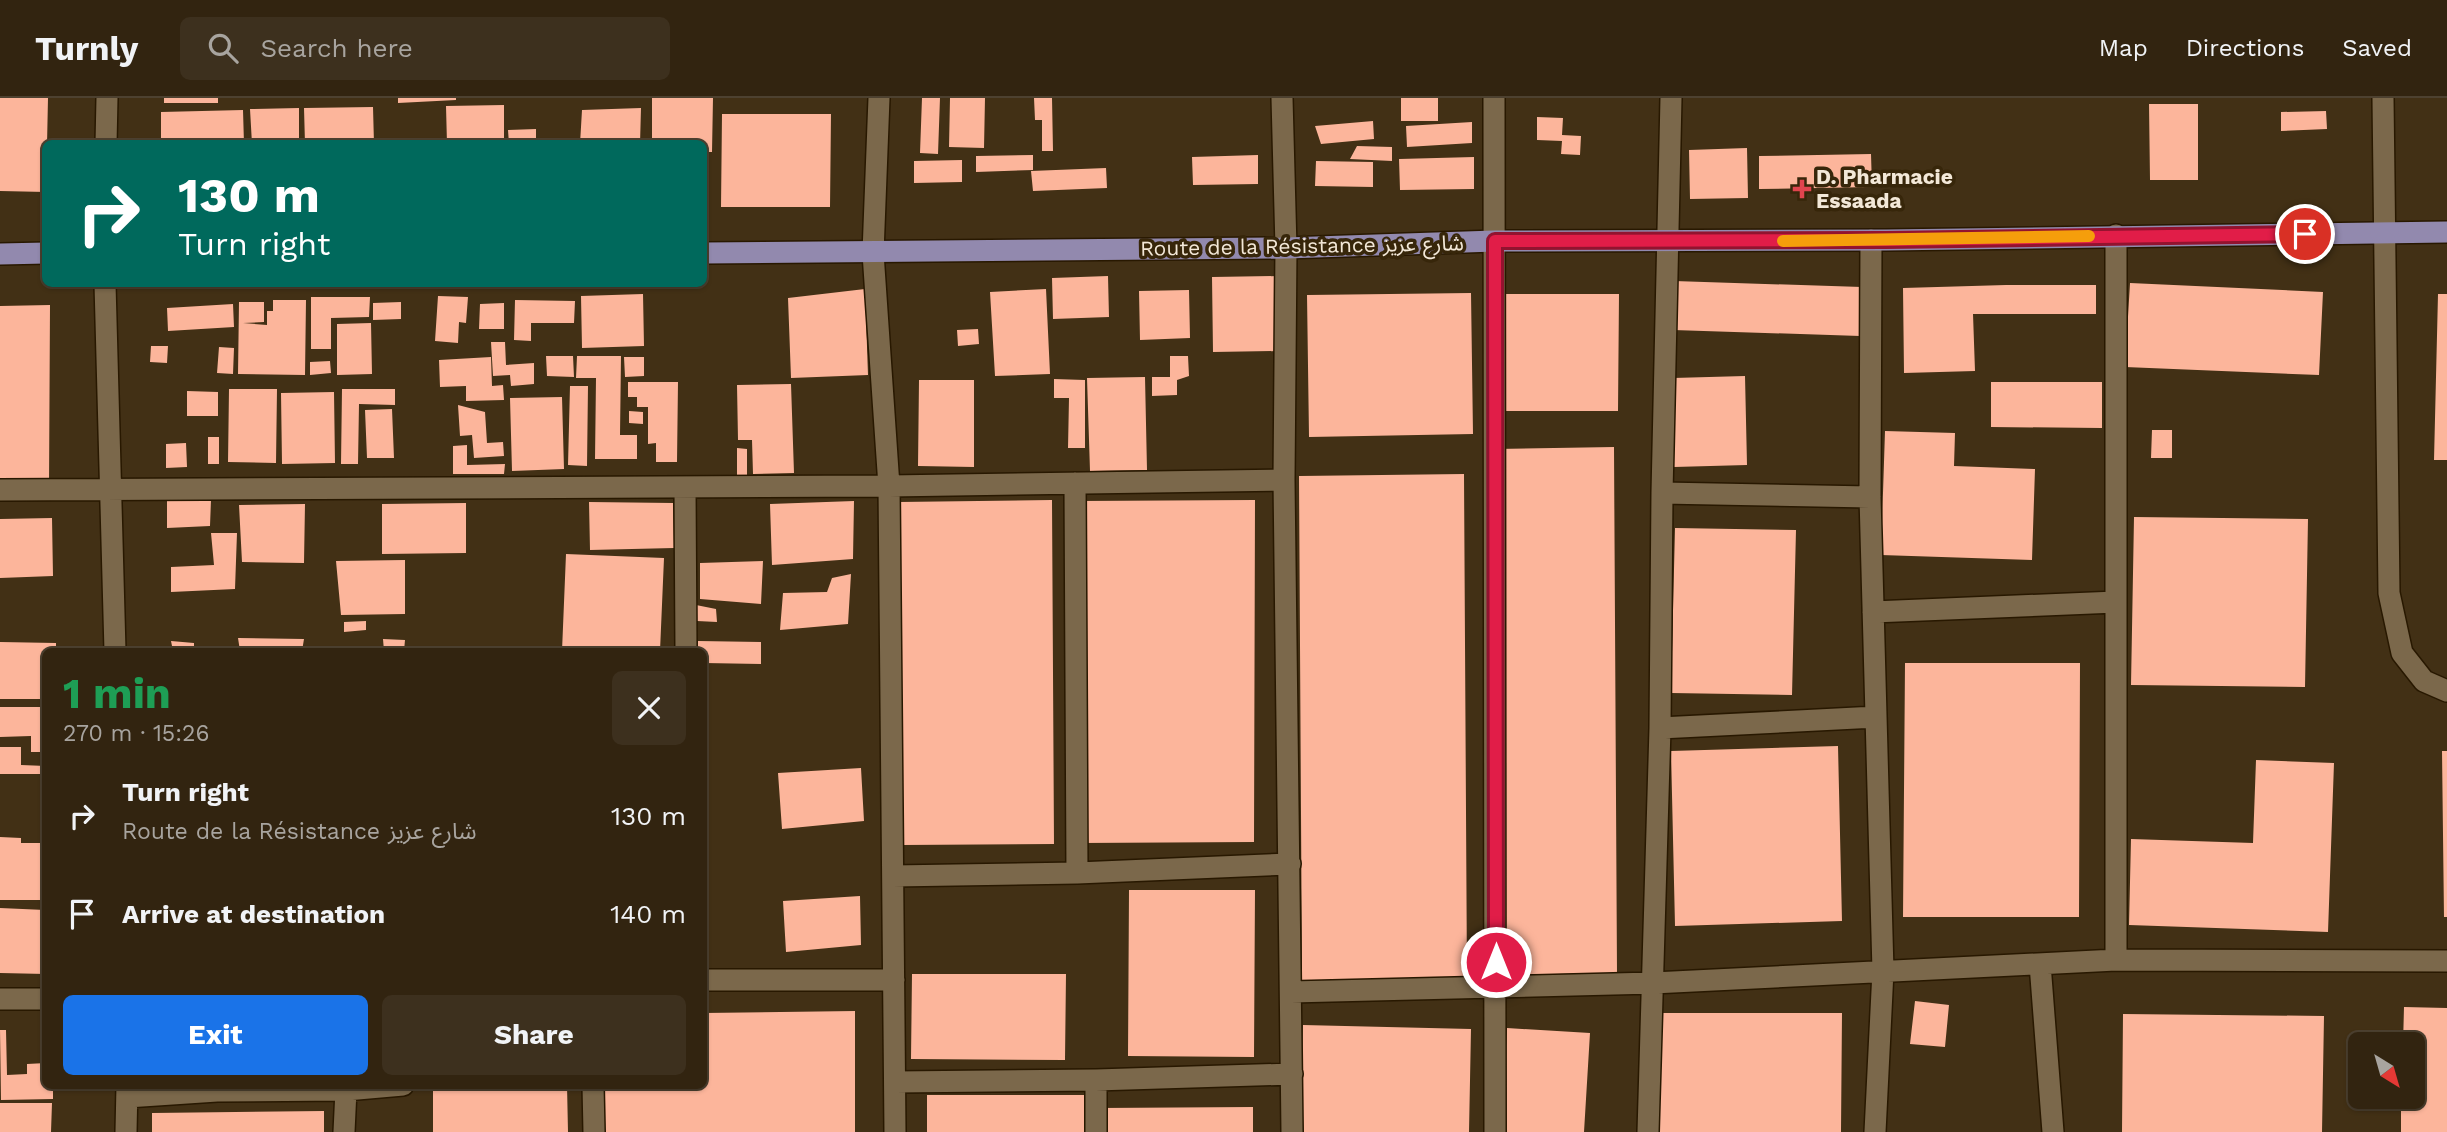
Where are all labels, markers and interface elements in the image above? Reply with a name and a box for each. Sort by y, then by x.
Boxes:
search box [180,17,670,80]
text: Turnly [35,29,138,68]
icon: search [204,29,242,67]
text: Search here [260,33,413,63]
text: Map [2099,34,2148,62]
text: Directions [2186,34,2304,62]
text: Saved [2342,34,2412,62]
place label: D. Pharmacie Essaada [1816,164,1953,213]
text: 130 m [178,166,320,224]
icon: right [63,168,154,259]
marker: D. Pharmacie Essaada [1794,181,1810,197]
pin [2275,204,2335,264]
icon: arrive [2286,215,2324,253]
text: Turn right [178,225,330,263]
street label: Route de la Résistance شارع عزيز [1140,230,1464,264]
text: 1 min [63,669,171,718]
button: close [612,671,686,745]
text: 270 m · 15:26 [63,720,209,747]
text: Turn right [122,777,249,807]
icon: right [63,797,101,835]
text: 130 m [611,801,686,831]
text: Route de la Résistance شارع عزيز [122,818,477,845]
icon: arrive [63,895,101,933]
text: Arrive at destination [122,899,385,929]
text: 140 m [610,899,686,929]
position arrow [1459,925,1533,999]
button: Exit [63,995,368,1075]
button: Share [382,995,686,1075]
north arrow [2348,1032,2426,1110]
map controls [2348,1032,2425,1109]

